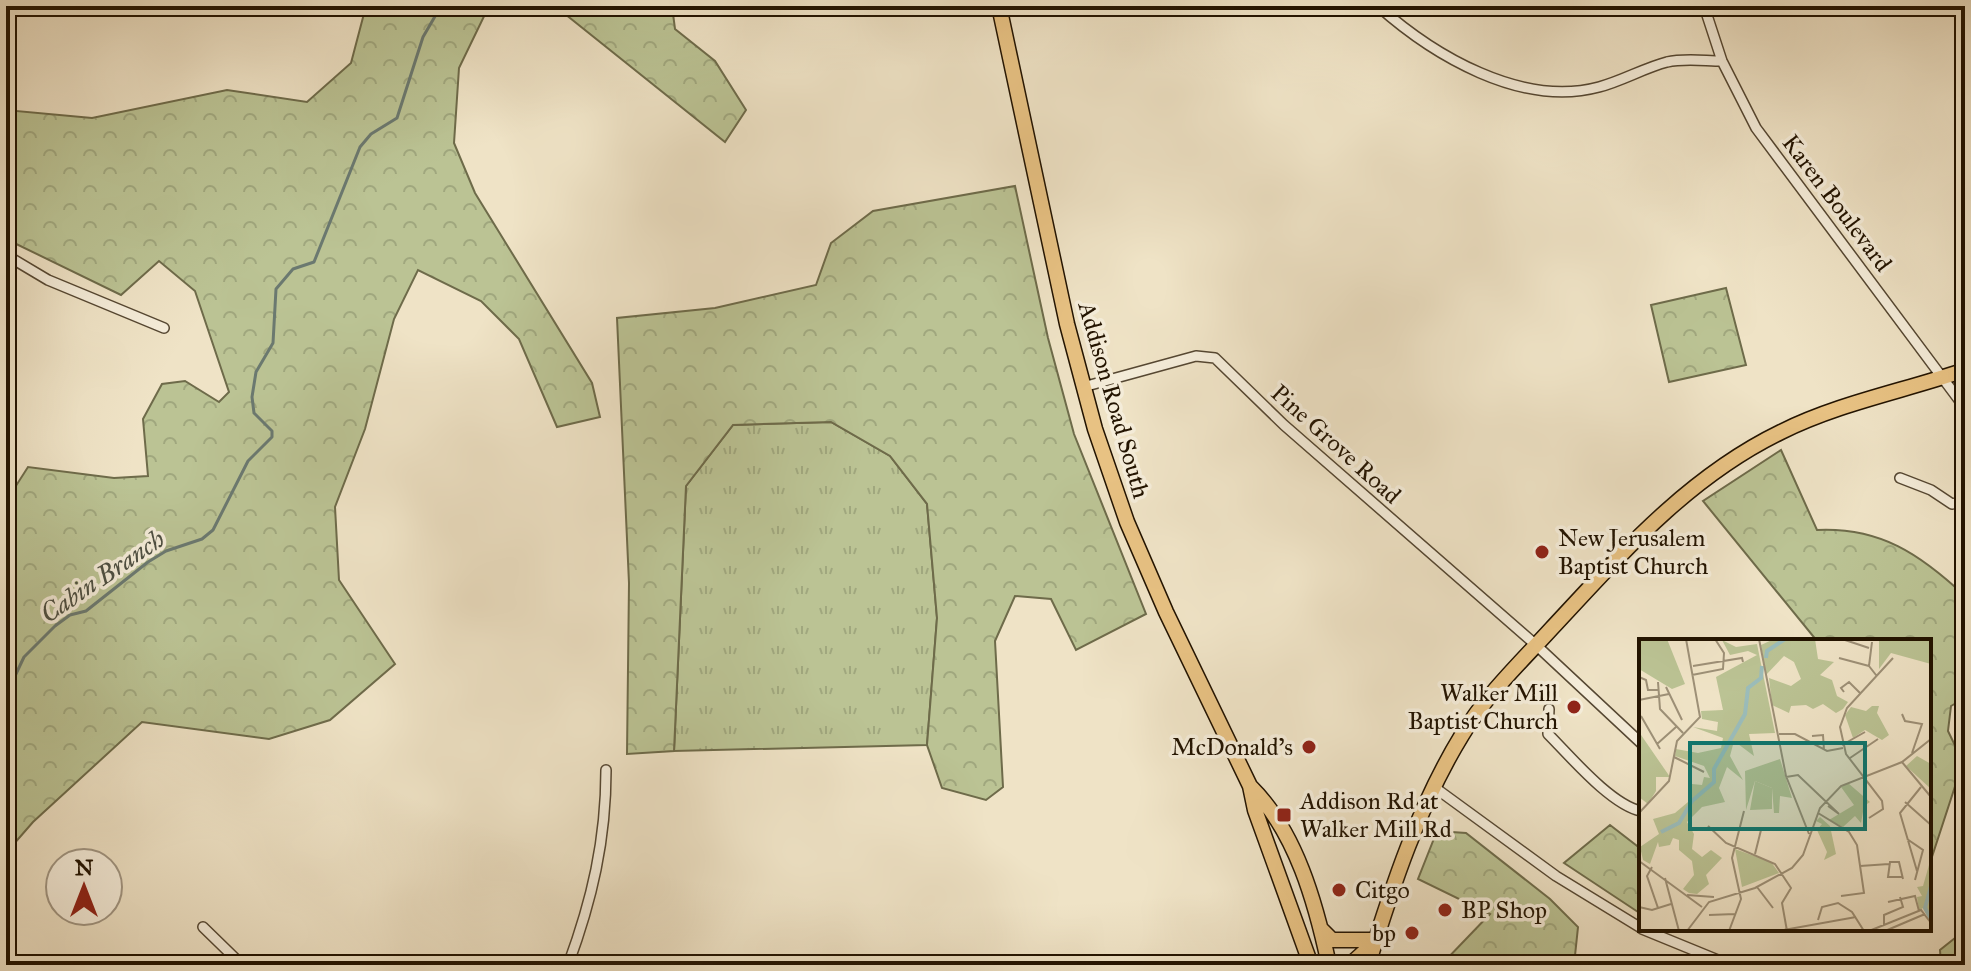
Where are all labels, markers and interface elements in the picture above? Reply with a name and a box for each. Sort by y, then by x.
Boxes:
street label: Karen Boulevard [1776,129,1898,277]
street label: Addison Road South [1071,297,1156,502]
street label: Pine Grove Road [1265,378,1407,510]
water label: Cabin Branch [34,523,171,629]
place label: New Jerusalem Baptist Church [1558,523,1708,581]
marker: New Jerusalem Baptist Church [1533,543,1551,561]
inset map [1639,639,1931,931]
place label: Walker Mill Baptist Church [1408,678,1558,736]
marker: Walker Mill Baptist Church [1565,698,1583,716]
place label: McDonald's [1171,732,1293,762]
marker: McDonald's [1300,738,1318,756]
place label: Addison Rd at Walker Mill Rd [1299,786,1452,844]
marker: Addison Rd at Walker Mill Rd [1275,806,1293,824]
north arrow [44,847,124,927]
text: N [75,854,94,881]
place label: Citgo [1355,875,1410,905]
marker: Citgo [1330,881,1348,899]
place label: BP Shop [1461,895,1547,925]
marker: BP Shop [1436,901,1454,919]
place label: bp [1372,918,1396,948]
marker: bp [1403,924,1421,942]

